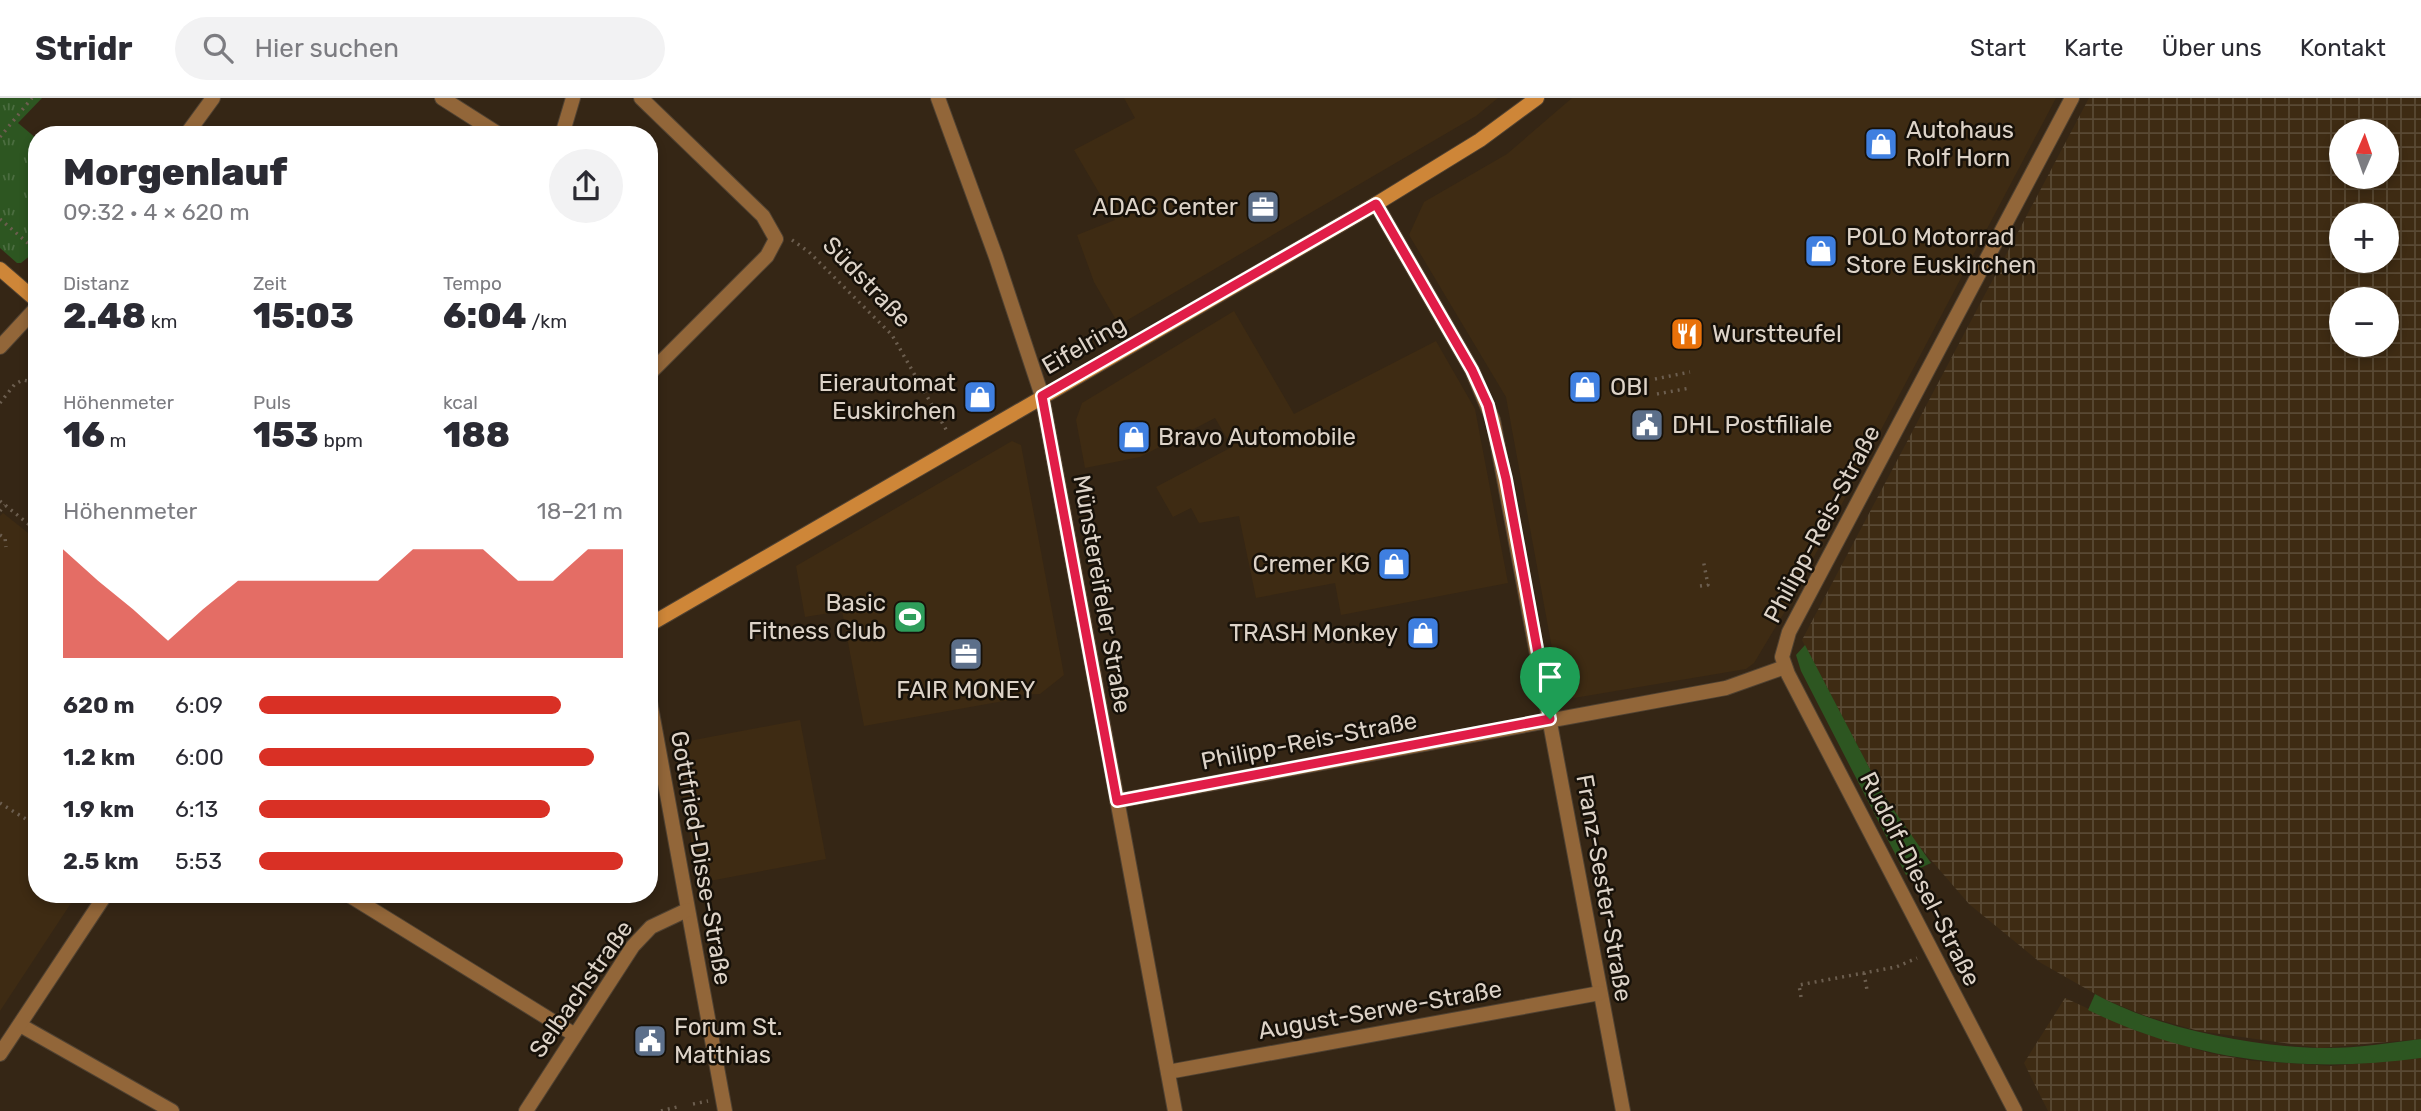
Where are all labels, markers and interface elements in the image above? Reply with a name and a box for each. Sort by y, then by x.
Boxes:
search box [175,17,665,80]
text: Stridr [35,29,133,68]
icon: search [199,29,237,67]
text: Hier suchen [255,33,399,64]
text: Start [1970,34,2026,62]
text: Karte [2064,34,2124,62]
text: Über uns [2162,34,2262,62]
text: Kontakt [2300,34,2386,62]
place label: Autohaus Rolf Horn [1906,116,2014,172]
north arrow [2329,119,2399,189]
map controls [2329,119,2399,357]
shop icon: Autohaus Rolf Horn [1862,125,1900,163]
text: Morgenlauf [63,149,287,195]
button: share [549,149,623,223]
office icon: ADAC Center [1244,188,1282,226]
place label: ADAC Center [1092,193,1238,221]
text: 09:32 · 4 × 620 m [63,198,250,226]
button: + [2329,203,2399,273]
place label: POLO Motorrad Store Euskirchen [1846,223,2036,279]
street label: Südstraße [817,231,917,333]
shop icon: POLO Motorrad Store Euskirchen [1802,232,1840,270]
text: Distanz [63,272,129,295]
text: Zeit [253,272,287,295]
text: Tempo [443,272,502,295]
button: − [2329,287,2399,357]
text: 2.48 [63,295,146,337]
text: 15:03 [253,295,354,337]
text: 6:04 [443,295,527,337]
text: km [146,310,177,333]
text: /km [527,310,567,333]
street label: Eifelring [1037,310,1131,380]
restaurant icon: Wurstteufel [1668,315,1706,353]
place label: Wurstteufel [1712,320,1842,348]
shop icon: OBI [1566,368,1604,406]
place label: Eierautomat Euskirchen [819,369,956,425]
place label: OBI [1610,373,1649,401]
shop icon: Eierautomat Euskirchen [961,378,999,416]
text: Höhenmeter [63,391,174,414]
text: Puls [253,391,291,414]
text: kcal [443,391,478,414]
public building icon: DHL Postfiliale [1628,406,1666,444]
place label: DHL Postfiliale [1672,411,1832,439]
text: 16 [63,414,105,456]
text: 153 [253,414,319,456]
text: 188 [443,414,510,456]
shop icon: Bravo Automobile [1115,418,1153,456]
street label: Philipp-Reis-Straße [1758,420,1886,628]
place label: Bravo Automobile [1158,423,1356,451]
text: m [105,429,126,452]
text: bpm [319,429,363,452]
street label: Münstereifeler Straße [1067,473,1137,715]
text: Höhenmeter [63,497,197,525]
text: 18–21 m [537,497,623,525]
shop icon: Cremer KG [1375,545,1413,583]
place label: Cremer KG [1253,550,1370,578]
place label: Basic Fitness Club [748,589,886,645]
sports icon: Basic Fitness Club [891,598,929,636]
shop icon: TRASH Monkey [1404,614,1442,652]
place label: TRASH Monkey [1229,619,1398,647]
office icon: FAIR MONEY [947,635,985,673]
pin [1520,647,1580,719]
icon: arrive [1531,658,1569,696]
place label: FAIR MONEY [896,676,1036,704]
text: 620 m [63,691,135,719]
text: 6:09 [175,691,223,719]
street label: Philipp-Reis-Straße [1199,706,1419,776]
street label: Gottfried-Disse-Straße [665,729,737,987]
text: 1.2 km [63,743,135,771]
text: 6:00 [175,743,224,771]
street label: Rudolf-Diesel-Straße [1854,767,1986,991]
street label: Franz-Sester-Straße [1570,772,1638,1004]
text: 1.9 km [63,795,134,823]
text: 6:13 [175,795,218,823]
text: 2.5 km [63,847,139,875]
text: 5:53 [175,847,222,875]
street label: Selbachstraße [523,915,639,1063]
street label: August-Serwe-Straße [1256,975,1504,1045]
place label: Forum St. Matthias [674,1013,783,1069]
public building icon: Forum St. Matthias [631,1022,669,1060]

